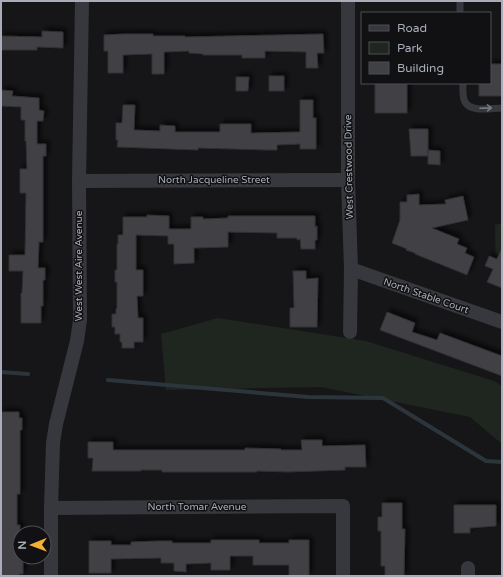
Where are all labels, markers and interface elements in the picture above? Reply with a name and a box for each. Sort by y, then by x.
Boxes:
legend [361,12,491,84]
text: Road [397,21,427,35]
text: Park [397,41,423,55]
text: Building [397,61,444,75]
one-way arrow [479,105,492,112]
street label: West Crestwood Drive [342,114,356,220]
street label: North Jacqueline Street [158,174,270,186]
street label: West West Aire Avenue [73,210,85,321]
street label: North Stable Court [382,276,470,316]
street label: North Tomar Avenue [148,501,247,513]
north arrow [12,525,52,565]
text: N [16,541,29,550]

